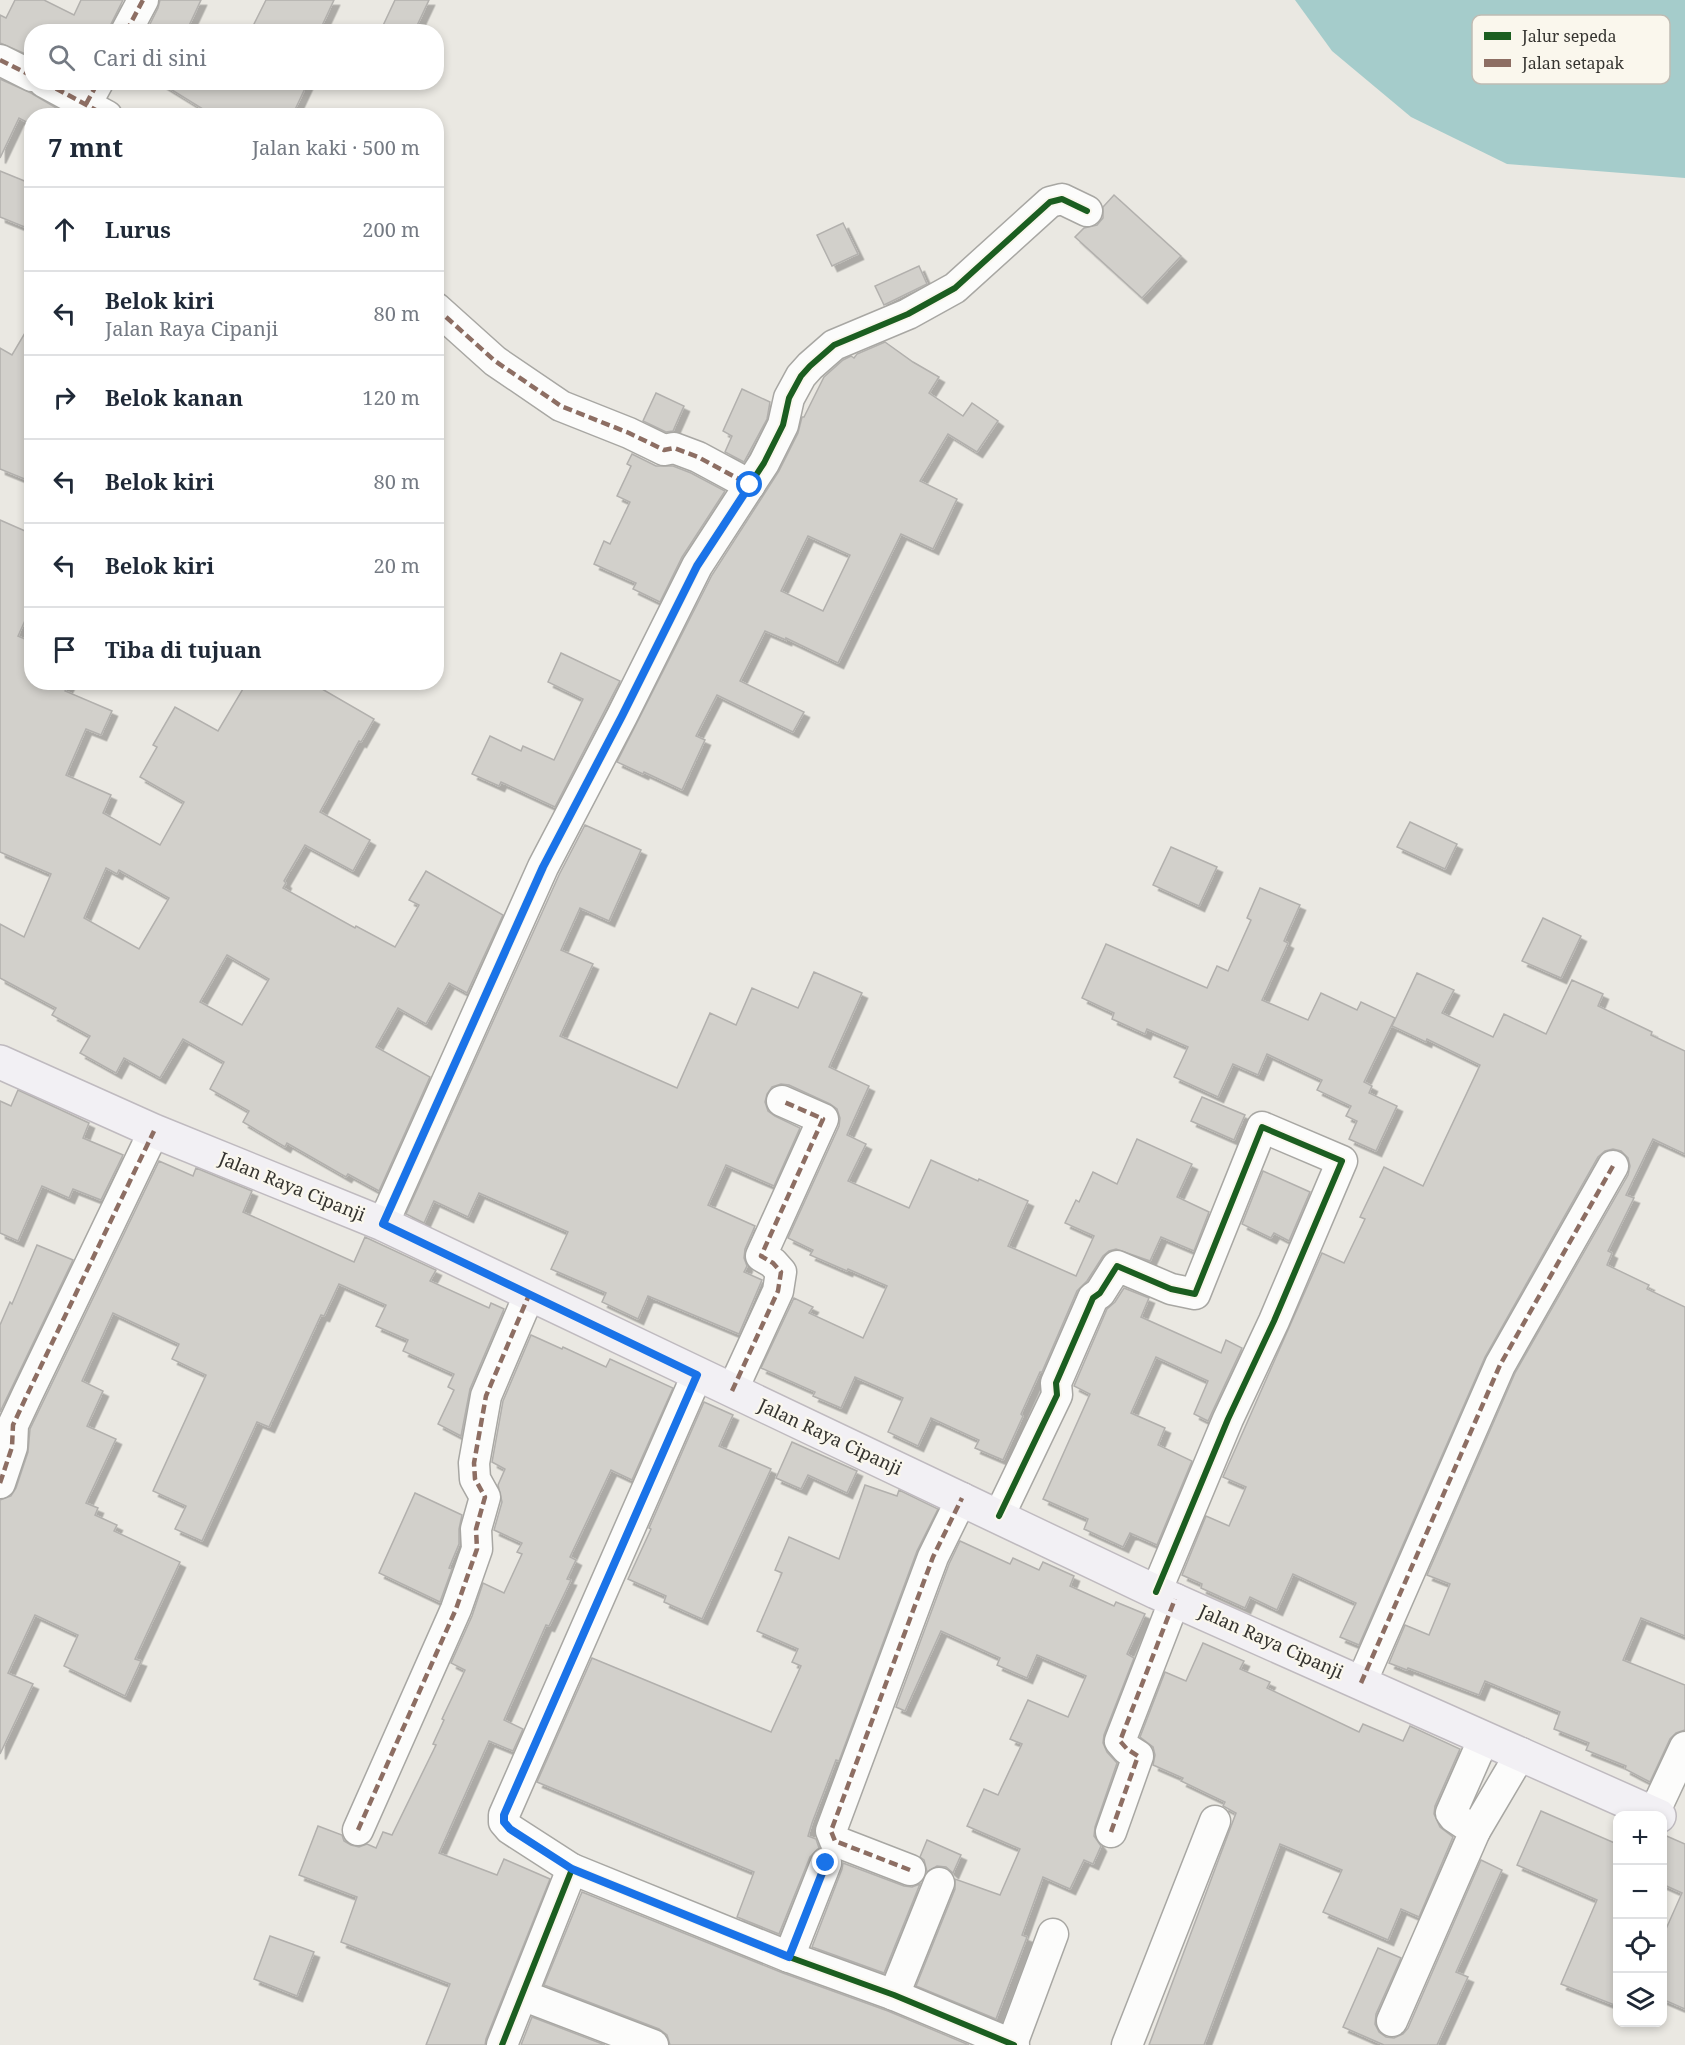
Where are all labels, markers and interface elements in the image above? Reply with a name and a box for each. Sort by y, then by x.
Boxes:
legend [1472,15,1670,84]
search box [24,24,444,90]
text: Jalur sepeda [1521,25,1617,47]
icon: search [45,41,78,74]
text: Cari di sini [93,42,206,72]
text: Jalan setapak [1521,52,1624,74]
text: 7 mnt [48,129,123,165]
text: Jalan kaki · 500 m [252,134,420,161]
icon: ahead [48,213,81,246]
text: Lurus [105,214,171,244]
text: 200 m [362,216,420,243]
text: Belok kiri [105,285,214,315]
icon: left [48,297,81,330]
text: 80 m [374,300,420,327]
text: Jalan Raya Cipanji [105,315,278,342]
icon: right [48,381,81,414]
text: Belok kanan [105,382,243,412]
text: 120 m [362,384,420,411]
icon: left [48,465,81,498]
text: Belok kiri [105,466,214,496]
text: 80 m [374,468,420,495]
route start [736,471,762,497]
icon: left [48,549,81,582]
text: Belok kiri [105,550,214,580]
text: 20 m [374,552,420,579]
icon: arrive [48,633,81,666]
text: Tiba di tujuan [105,634,262,664]
street label: Jalan Raya Cipanji [215,1145,369,1226]
street label: Jalan Raya Cipanji [754,1392,906,1480]
street label: Jalan Raya Cipanji [1194,1598,1348,1684]
map controls [1613,1811,1667,2027]
button: + [1613,1811,1667,1865]
route end [812,1849,838,1875]
button: − [1613,1865,1667,1919]
button: locate [1613,1919,1667,1973]
button: layers [1613,1973,1667,2027]

